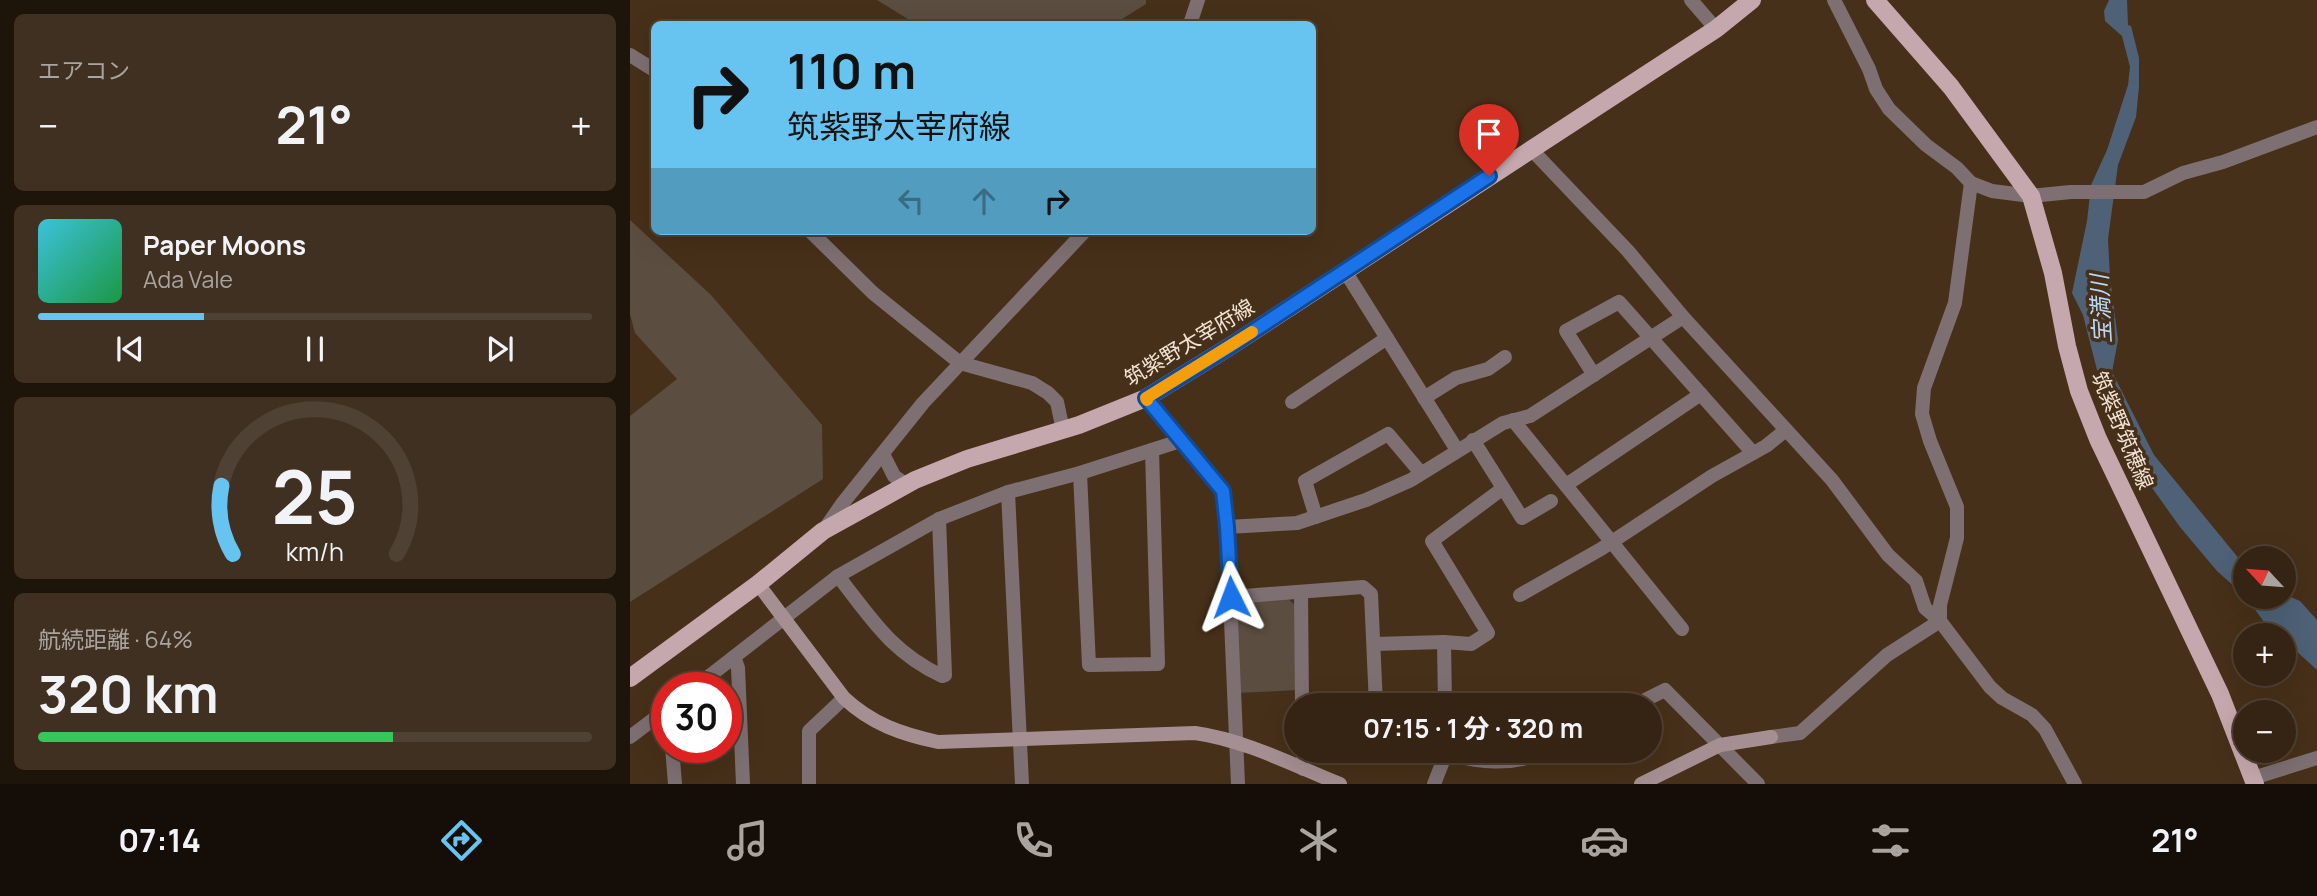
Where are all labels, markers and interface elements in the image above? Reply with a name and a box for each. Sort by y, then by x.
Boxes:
text: 110 m [787,37,916,104]
icon: right [672,49,763,140]
text: エアコン [38,54,130,86]
text: 21° [276,89,353,160]
text: − [38,99,59,151]
text: + [570,99,592,151]
text: 筑紫野太宰府線 [787,104,1011,148]
pin [1459,104,1519,176]
icon: arrive [1470,115,1508,153]
icon: left [892,182,930,220]
icon: ahead [965,182,1003,220]
icon: right [1038,182,1076,220]
text: Paper Moons [143,227,306,263]
text: Ada Vale [143,263,233,295]
water label: 宝満川 [2082,271,2118,344]
street label: 筑紫野太宰府線 [1119,292,1259,392]
icon: previous [111,330,149,368]
icon: pause [296,330,334,368]
icon: next [481,330,519,368]
street label: 筑紫野筑穂線 [2085,367,2161,493]
text: 25 [272,446,358,546]
text: km/h [286,533,344,568]
north arrow [2233,546,2296,609]
map controls [2233,546,2296,763]
position arrow [1194,560,1268,634]
text: 航続距離 · 64% [38,623,193,655]
button: + [2233,623,2296,686]
text: 320 km [38,658,219,729]
speed limit sign: 30 [651,672,742,763]
button: − [2233,700,2296,763]
text: 07:15 · 1 分 · 320 m [1363,710,1583,746]
icon: directions [437,816,486,865]
icon: music [723,816,772,865]
icon: phone [1009,816,1058,865]
icon: climate [1294,816,1343,865]
icon: car [1580,816,1629,865]
icon: filters [1866,816,1915,865]
text: 07:14 [118,818,201,862]
text: 21° [2151,818,2199,862]

